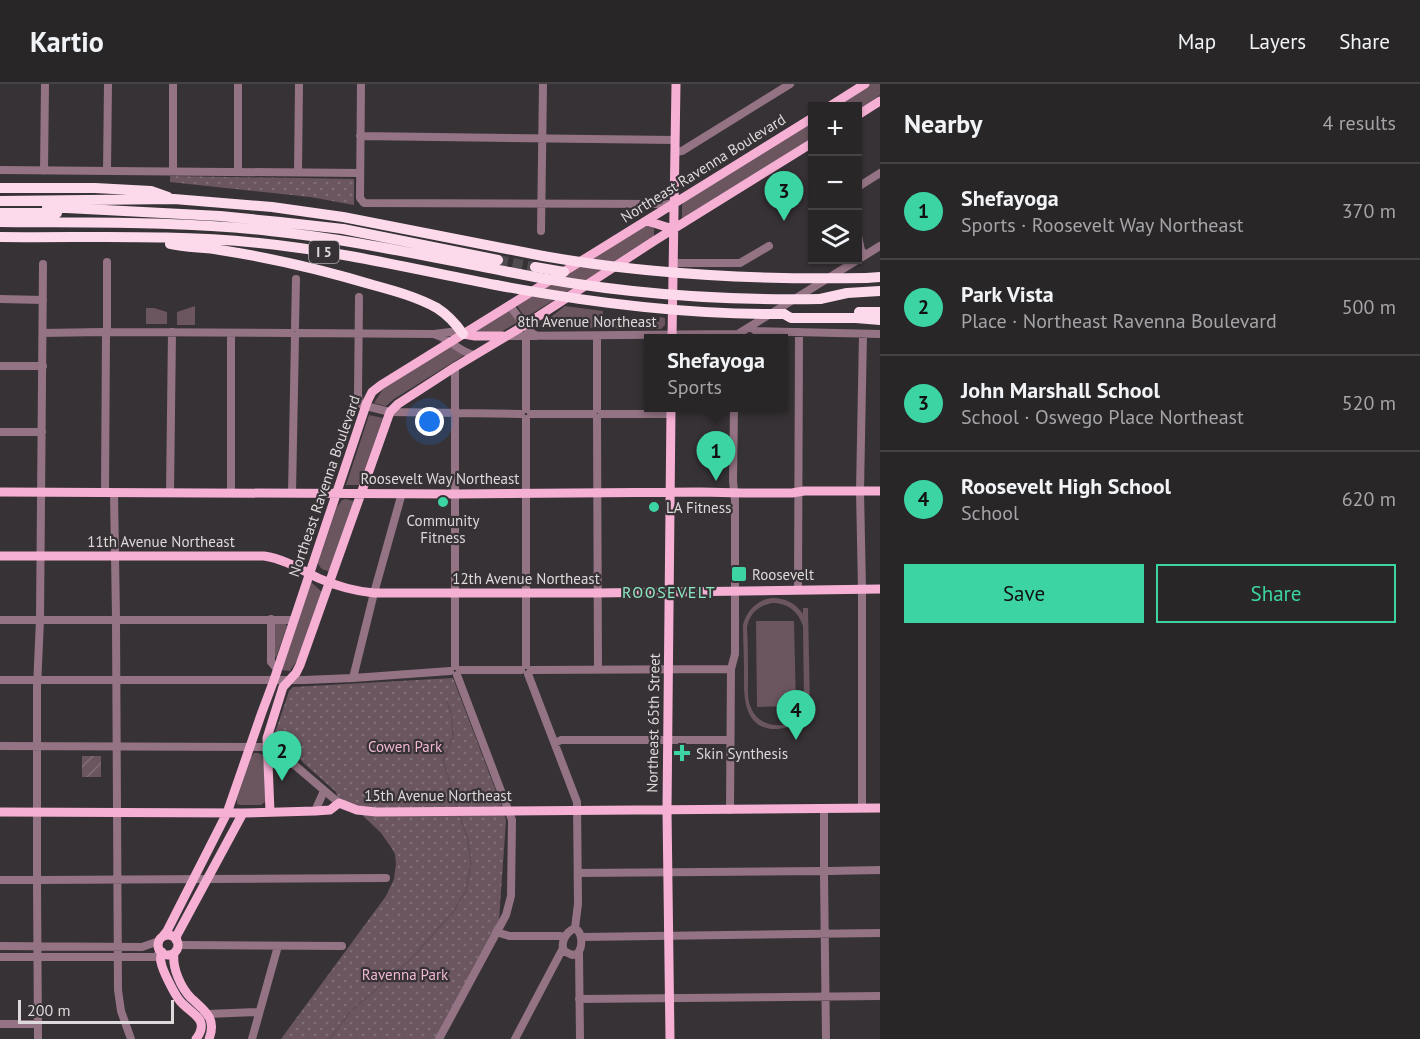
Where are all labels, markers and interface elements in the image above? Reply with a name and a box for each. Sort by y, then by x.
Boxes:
text: Kartio [30,23,104,60]
text: Map [1178,28,1216,55]
text: Layers [1249,28,1306,55]
text: Share [1339,28,1390,55]
map controls [808,102,862,264]
button: + [808,102,862,156]
text: Nearby [904,107,982,140]
street label: Northeast Ravenna Boulevard [617,109,789,227]
text: 4 results [1323,110,1396,136]
button: − [808,156,862,210]
pin: 3 [764,172,804,221]
text: Shefayoga [961,184,1059,212]
text: 1 [918,198,929,224]
text: 370 m [1342,198,1396,224]
button: layers [808,210,862,264]
text: Sports · Roosevelt Way Northeast [961,212,1244,238]
road number: I 5 [309,241,339,263]
text: Park Vista [961,280,1054,308]
text: 2 [918,294,929,320]
text: 500 m [1342,294,1396,320]
text: Place · Northeast Ravenna Boulevard [961,308,1277,334]
street label: 8th Avenue Northeast [517,312,657,331]
popup [644,334,788,412]
text: Shefayoga [667,346,765,374]
text: Sports [667,374,722,400]
text: John Marshall School [961,376,1160,404]
text: 3 [918,390,929,416]
text: 520 m [1342,390,1396,416]
street label: Northeast Ravenna Boulevard [284,393,364,579]
text: School · Oswego Place Northeast [961,404,1244,430]
your location [415,407,444,436]
pin: 1 [696,432,736,481]
street label: Roosevelt Way Northeast [361,469,519,488]
text: Roosevelt High School [961,472,1171,500]
text: 4 [918,486,929,512]
text: 620 m [1342,486,1396,512]
marker: Community Fitness [436,495,450,509]
place label: LA Fitness [666,498,731,517]
marker: LA Fitness [647,500,661,514]
text: School [961,500,1019,526]
place label: Community Fitness [407,511,479,547]
street label: 11th Avenue Northeast [87,532,235,551]
button: Save [904,564,1144,623]
button: Share [1156,564,1396,623]
marker: Roosevelt [730,565,748,583]
place label: Roosevelt [752,565,814,584]
street label: 12th Avenue Northeast [452,569,600,588]
district label: ROOSEVELT [622,582,716,602]
street label: Northeast 65th Street [642,653,664,793]
pin: 4 [776,690,816,740]
pin: 2 [262,732,302,781]
park label: Cowen Park [368,737,443,756]
marker: Skin Synthesis [673,744,691,762]
place label: Skin Synthesis [696,744,788,763]
street label: 15th Avenue Northeast [364,786,512,805]
park label: Ravenna Park [362,965,449,984]
scale bar [18,997,174,1024]
text: 200 m [27,1000,70,1020]

